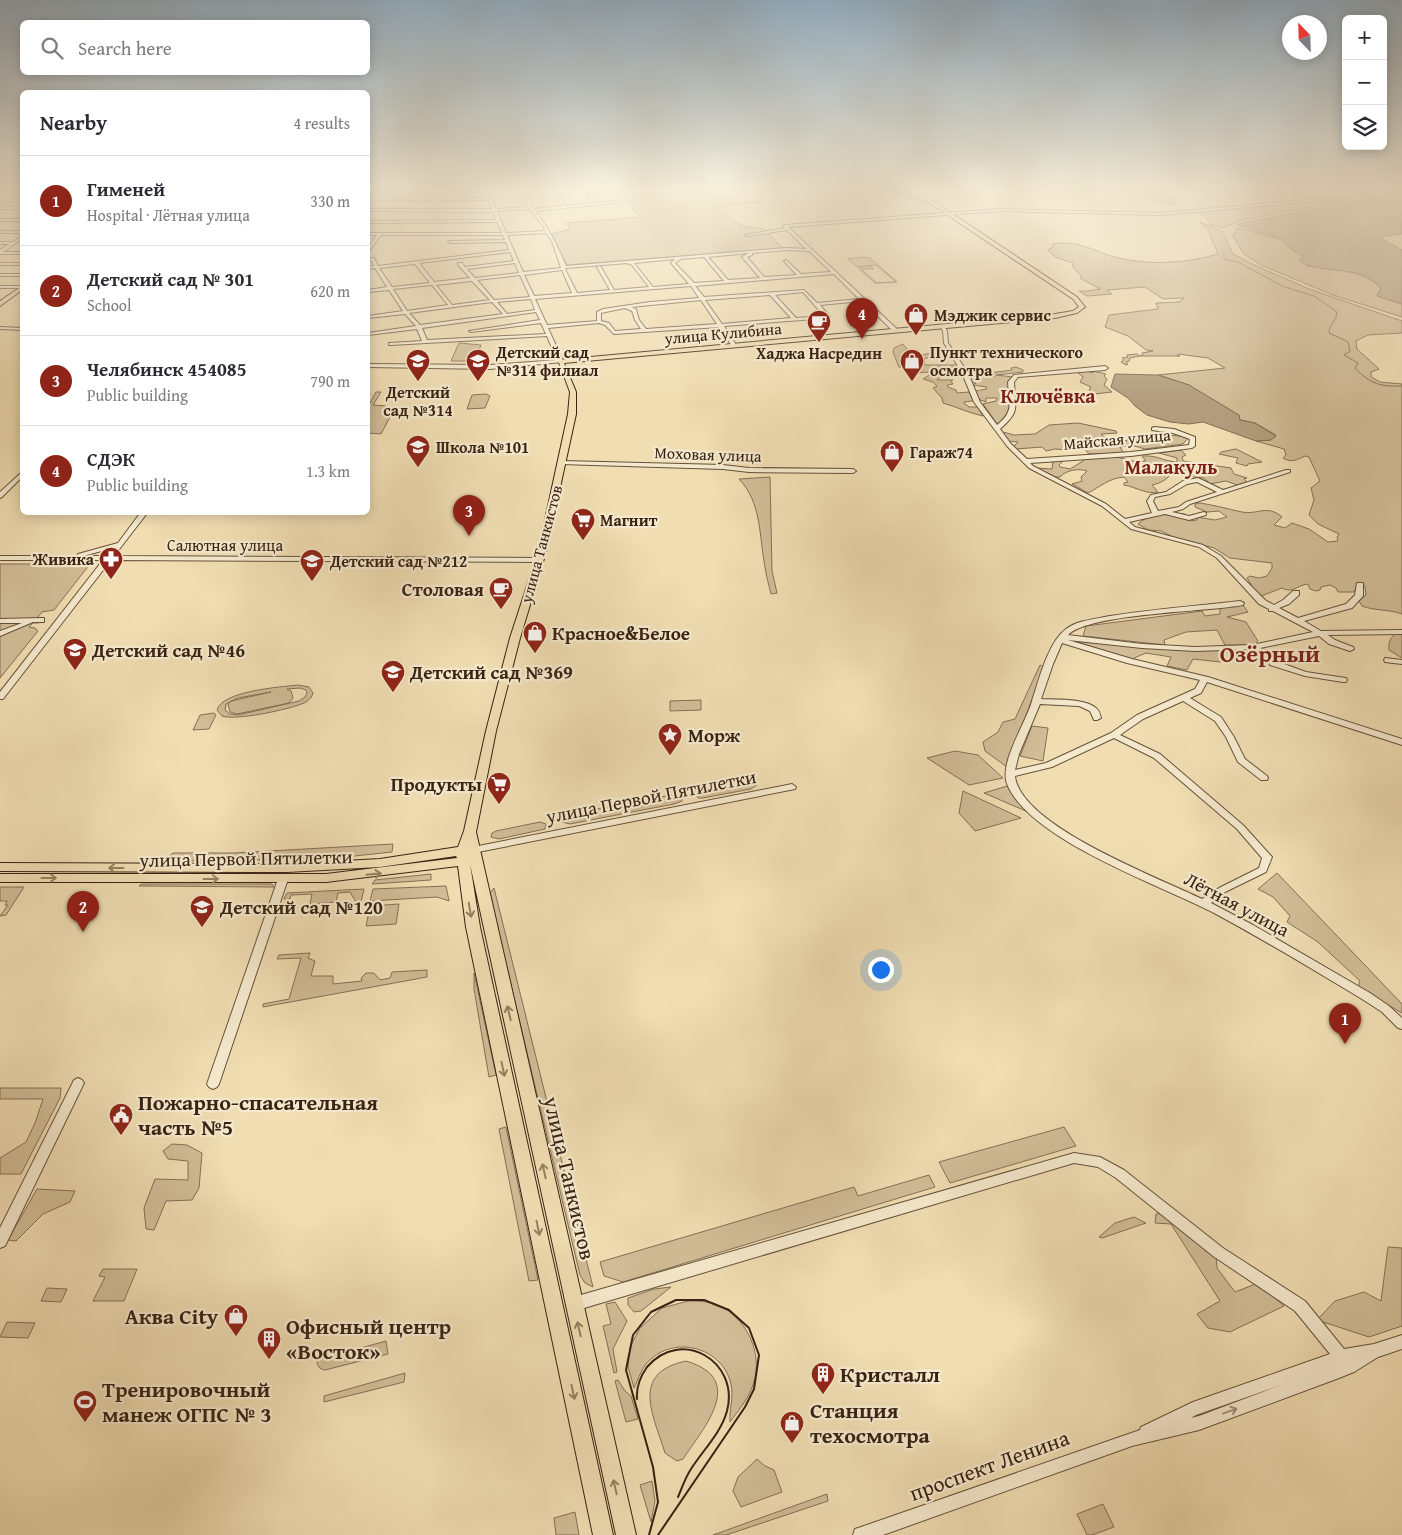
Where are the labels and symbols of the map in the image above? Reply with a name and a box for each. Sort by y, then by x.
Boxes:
north arrow [1282,15,1327,60]
pin: 4 [846,298,878,339]
shop icon: Мэджик сервис [903,302,929,336]
place label: Мэджик сервис [934,303,1051,327]
cafe icon: Хаджа Насредин [806,309,832,343]
street label: улица Кулибина [662,316,783,350]
place label: Детский сад №314 филиал [495,340,599,382]
place label: Пункт технического осмотра [930,340,1084,382]
place label: Хаджа Насредин [756,341,882,365]
school or university icon: Детский сад №314 [405,348,431,382]
school or university icon: Детский сад №314 филиал [465,348,491,382]
shop icon: Пункт технического осмотра [899,348,925,382]
place label: Детский сад №314 [383,380,453,422]
district label: Ключёвка [1001,381,1096,410]
street label: Майская улица [1062,422,1172,456]
school or university icon: Школа №101 [405,434,431,468]
place label: Школа №101 [436,435,529,459]
shop icon: Гараж74 [879,439,905,473]
street label: Моховая улица [654,440,762,468]
place label: Гараж74 [910,440,973,464]
district label: Малакуль [1124,452,1218,481]
street label: улица Танкистов [513,482,568,607]
pin: 3 [453,495,485,536]
supermarket icon: Магнит [570,507,596,541]
place label: Магнит [600,508,658,532]
street label: Салютная улица [167,533,283,557]
pharmacy icon: Живика [98,546,124,580]
place label: Живика [32,547,95,571]
school or university icon: Детский сад №212 [299,548,325,582]
place label: Детский сад №212 [329,549,467,573]
place label: Столовая [402,575,484,603]
cafe icon: Столовая [488,576,514,610]
place label: Красное&Белое [552,619,690,647]
shop icon: Красное&Белое [522,620,548,654]
place label: Детский сад №46 [91,636,245,664]
district label: Озёрный [1220,636,1320,671]
school or university icon: Детский сад №46 [62,637,88,671]
place label: Детский сад №369 [409,658,573,686]
school or university icon: Детский сад №369 [380,659,406,693]
place label: Морж [688,721,741,749]
place icon: Морж [657,722,683,756]
street label: улица Первой Пятилетки [543,762,758,830]
place label: Продукты [391,770,482,798]
supermarket icon: Продукты [486,771,512,805]
street label: улица Первой Пятилетки [138,842,353,874]
one-way arrow [108,863,124,873]
street label: Лётная улица [1180,865,1294,943]
one-way arrow [365,869,381,879]
one-way arrow [40,873,56,883]
one-way arrow [202,874,219,884]
pin: 2 [67,891,99,932]
place label: Детский сад №120 [219,893,383,921]
school or university icon: Детский сад №120 [189,894,215,928]
one-way arrow [466,902,476,918]
your location [868,957,894,983]
pin: 1 [1329,1003,1361,1044]
one-way arrow [504,1005,513,1021]
one-way arrow [499,1061,509,1077]
place label: Пожарно-спасательная часть №5 [138,1086,378,1143]
street label: улица Танкистов [535,1092,604,1263]
public building icon: Пожарно-спасательная часть №5 [108,1102,134,1136]
one-way arrow [539,1164,548,1180]
one-way arrow [534,1220,543,1236]
place label: Аква City [125,1300,219,1332]
shop icon: Аква City [223,1303,249,1337]
place label: Офисный центр «Восток» [286,1310,451,1367]
one-way arrow [574,1321,583,1337]
building icon: Офисный центр «Восток» [256,1326,282,1360]
place label: Кристалл [840,1358,940,1390]
building icon: Кристалл [810,1361,836,1395]
place label: Тренировочный манеж ОГПС № 3 [102,1373,272,1430]
one-way arrow [568,1384,578,1400]
sports icon: Тренировочный манеж ОГПС № 3 [72,1389,98,1423]
place label: Станция техосмотра [810,1394,931,1451]
one-way arrow [1221,1406,1237,1415]
shop icon: Станция техосмотра [779,1410,805,1444]
street label: проспект Ленина [904,1421,1074,1509]
one-way arrow [610,1480,619,1496]

